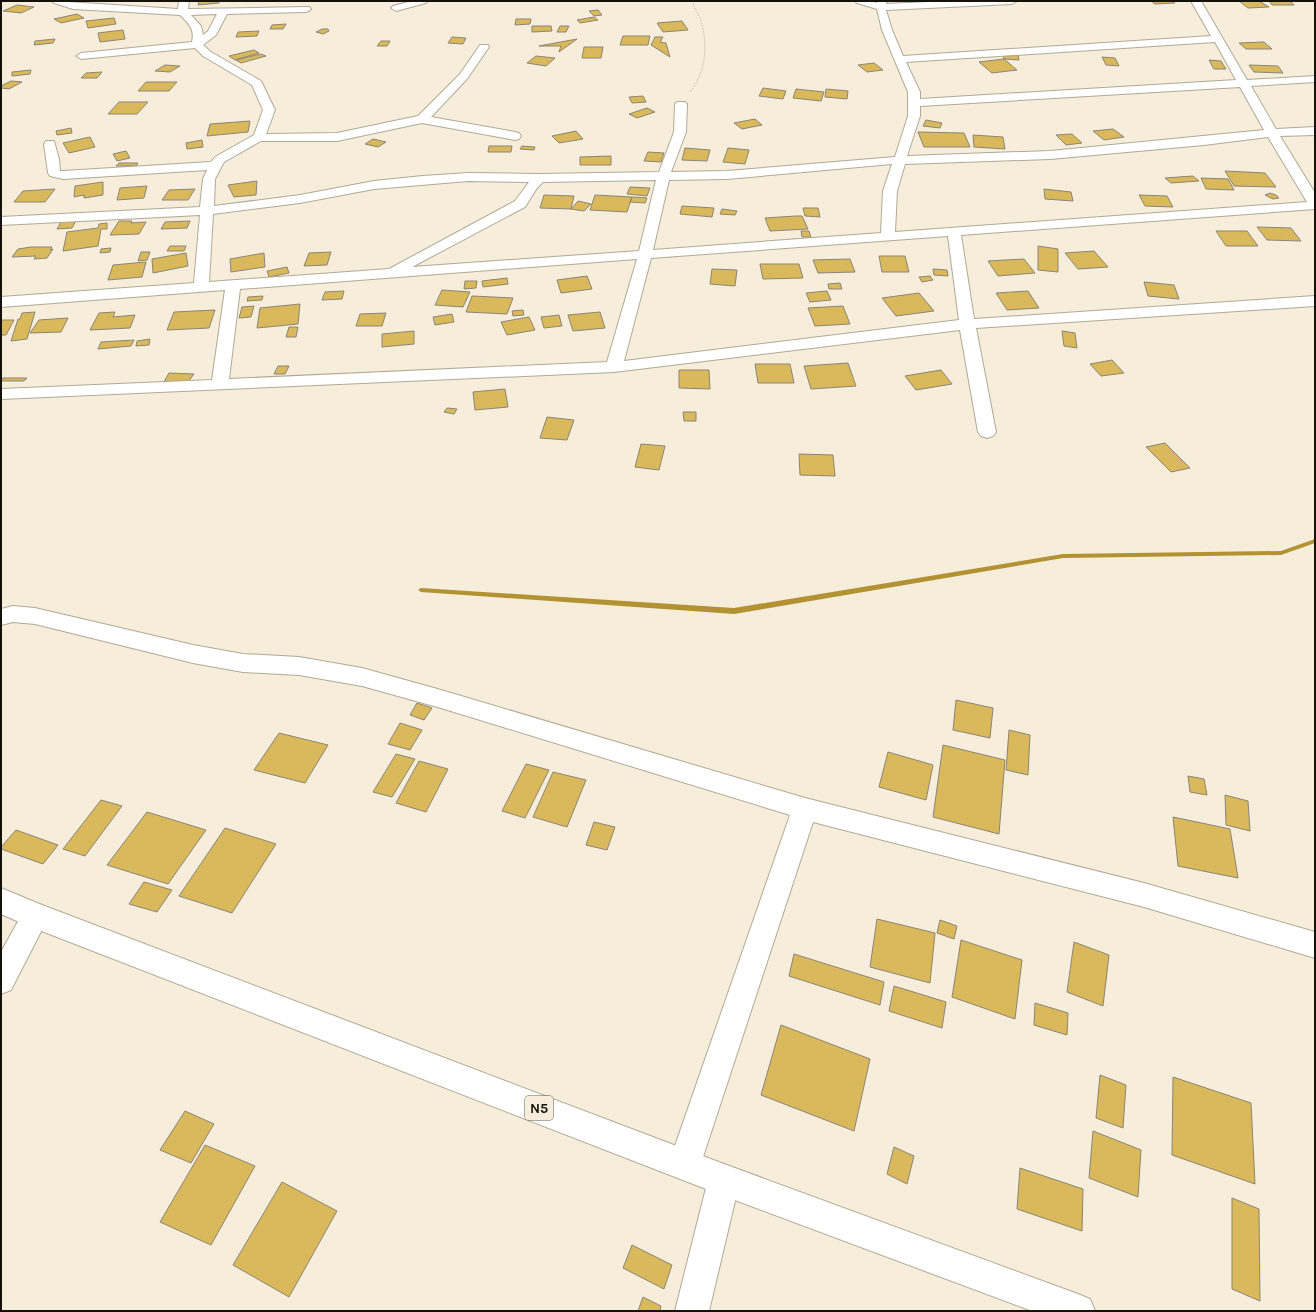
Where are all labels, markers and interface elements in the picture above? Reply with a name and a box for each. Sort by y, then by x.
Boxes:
road number: N5 [525,1096,553,1120]

